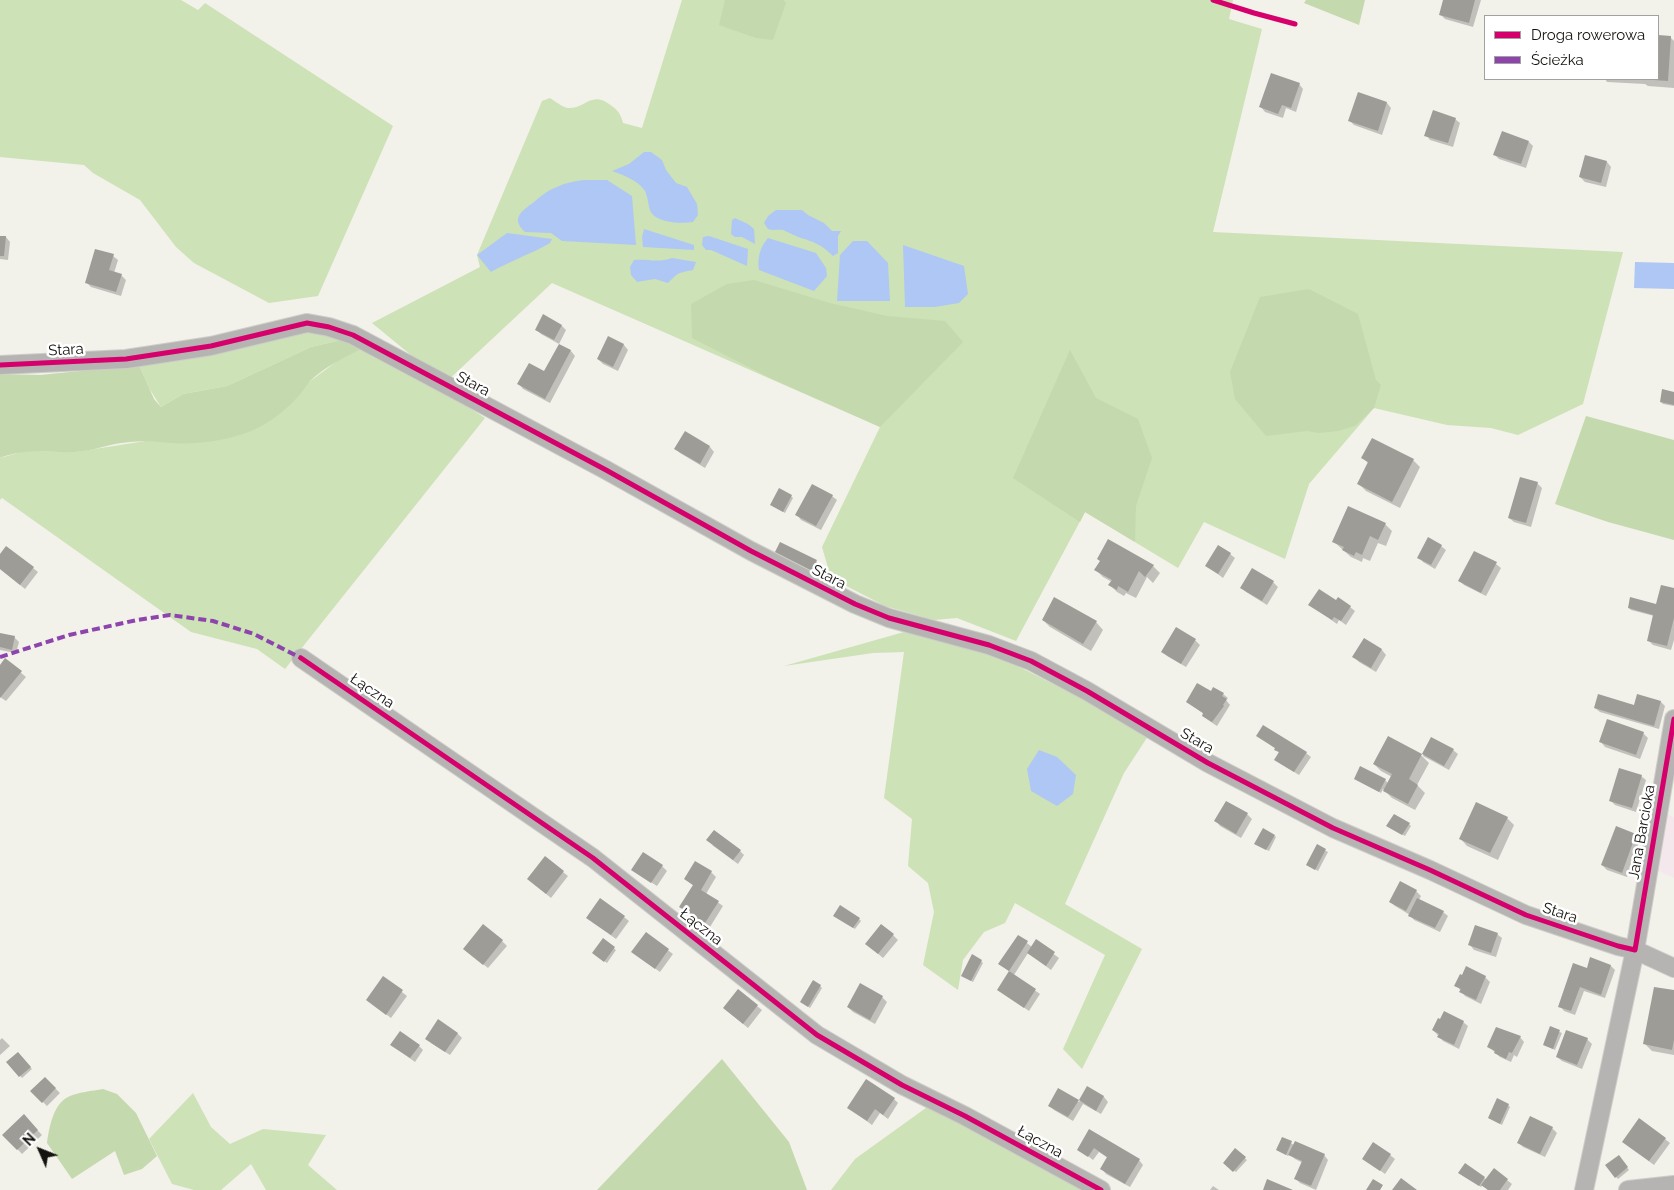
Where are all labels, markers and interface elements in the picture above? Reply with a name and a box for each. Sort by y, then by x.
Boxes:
legend [1484,15,1659,80]
text: Droga rowerowa [1531,26,1645,44]
text: Ścieżka [1531,51,1584,69]
street label: Stara [48,340,84,360]
street label: Stara [453,368,493,400]
street label: Stara [809,561,849,593]
street label: Łączna [346,670,398,712]
street label: Stara [1177,724,1217,758]
street label: Jana Barcioka [1625,783,1659,881]
street label: Stara [1540,899,1580,927]
street label: Łączna [676,905,726,949]
street label: Łączna [1014,1122,1066,1162]
north arrow [15,1125,65,1175]
text: N [20,1130,39,1149]

